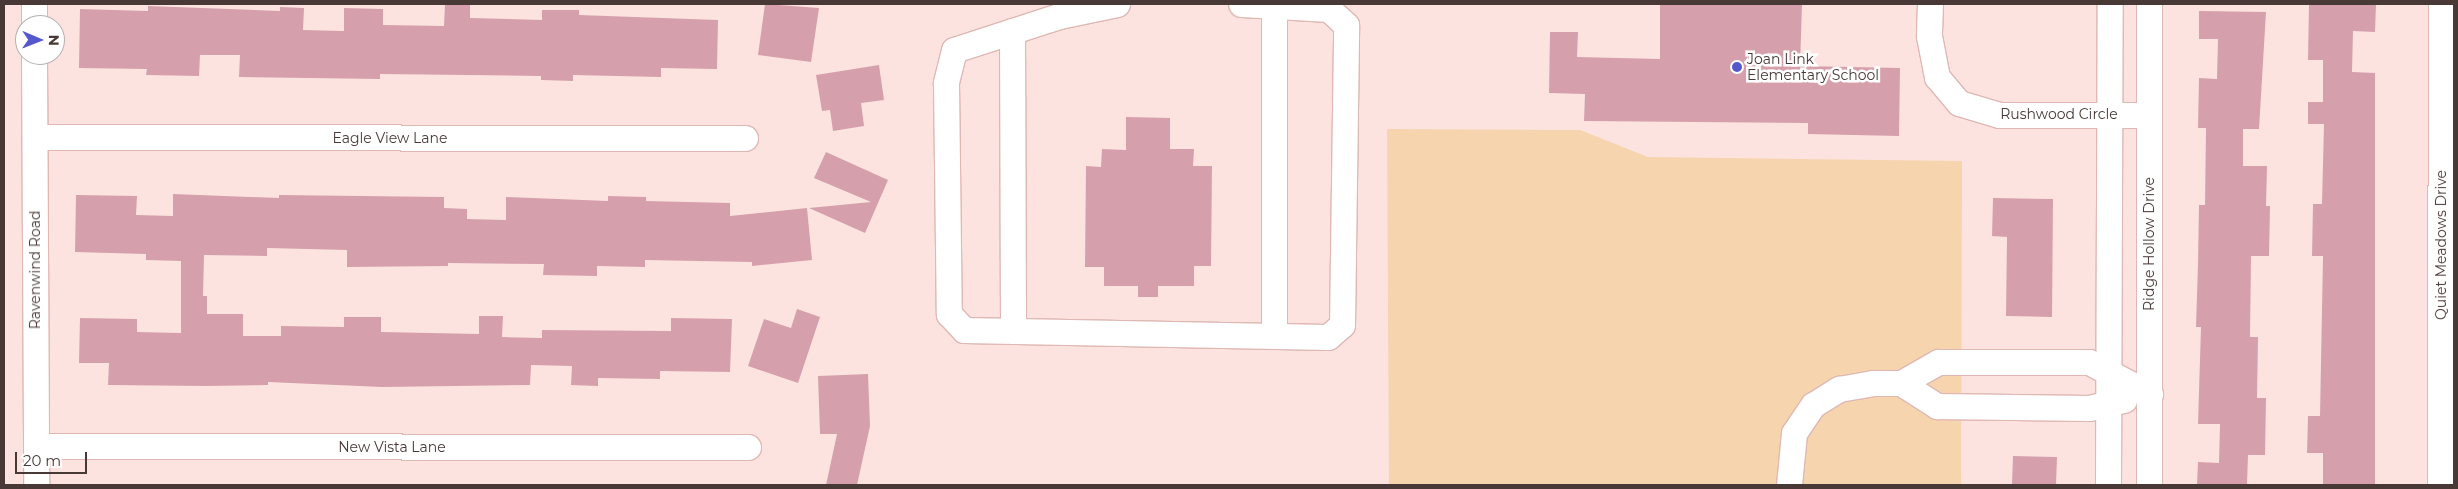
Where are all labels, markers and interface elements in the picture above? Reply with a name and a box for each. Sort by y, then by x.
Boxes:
north arrow [15,15,65,65]
text: N [45,34,63,46]
place label: Joan Link Elementary School [1747,51,1879,84]
marker: Joan Link Elementary School [1731,61,1743,73]
street label: Rushwood Circle [2000,106,2118,122]
street label: Eagle View Lane [332,130,448,146]
street label: Quiet Meadows Drive [2433,170,2449,320]
street label: Ridge Hollow Drive [2141,177,2157,311]
street label: Ravenwind Road [27,211,43,329]
street label: New Vista Lane [338,439,446,455]
scale bar [18,442,90,474]
text: 20 m [23,451,61,470]

